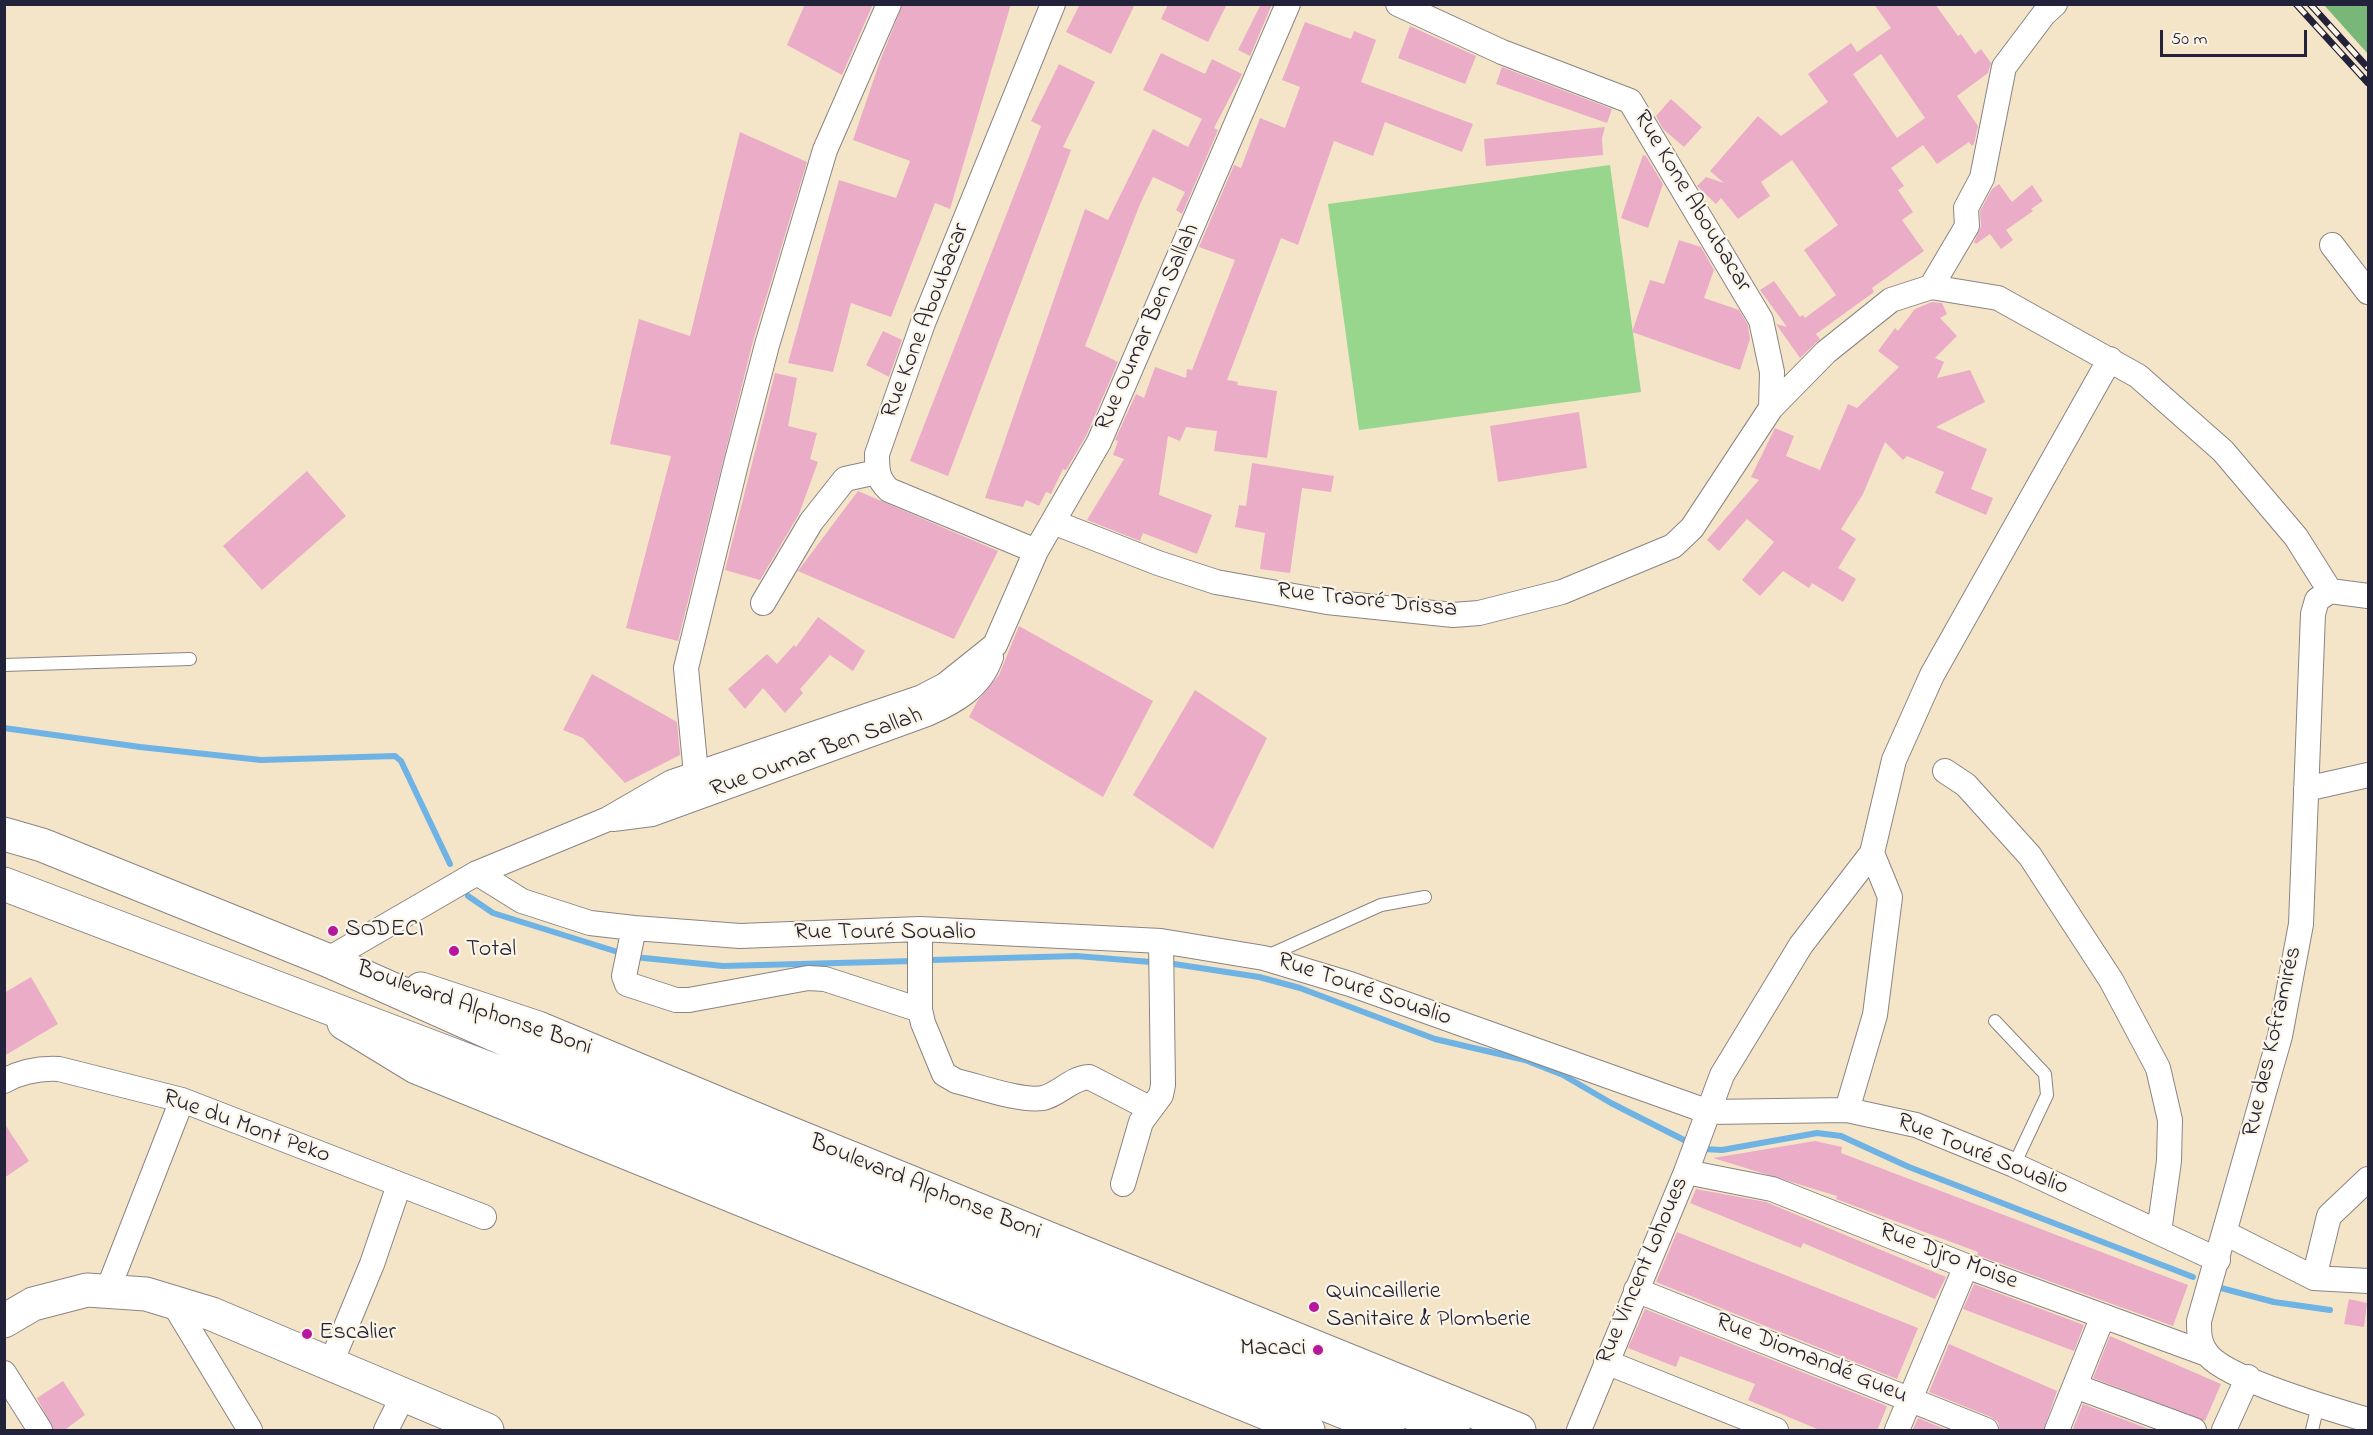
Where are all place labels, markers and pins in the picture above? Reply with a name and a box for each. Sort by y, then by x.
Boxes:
place label: SODECI [345,917,424,945]
marker: SODECI [326,924,340,938]
place label: Total [466,937,516,965]
marker: Total [447,944,461,958]
place label: Quincaillerie Sanitaire & Plomberie [1326,1279,1531,1335]
marker: Quincaillerie Sanitaire & Plomberie [1307,1300,1321,1314]
place label: Escalier [319,1320,396,1348]
marker: Escalier [300,1327,314,1341]
place label: Macaci [1240,1336,1306,1364]
marker: Macaci [1311,1343,1325,1357]

